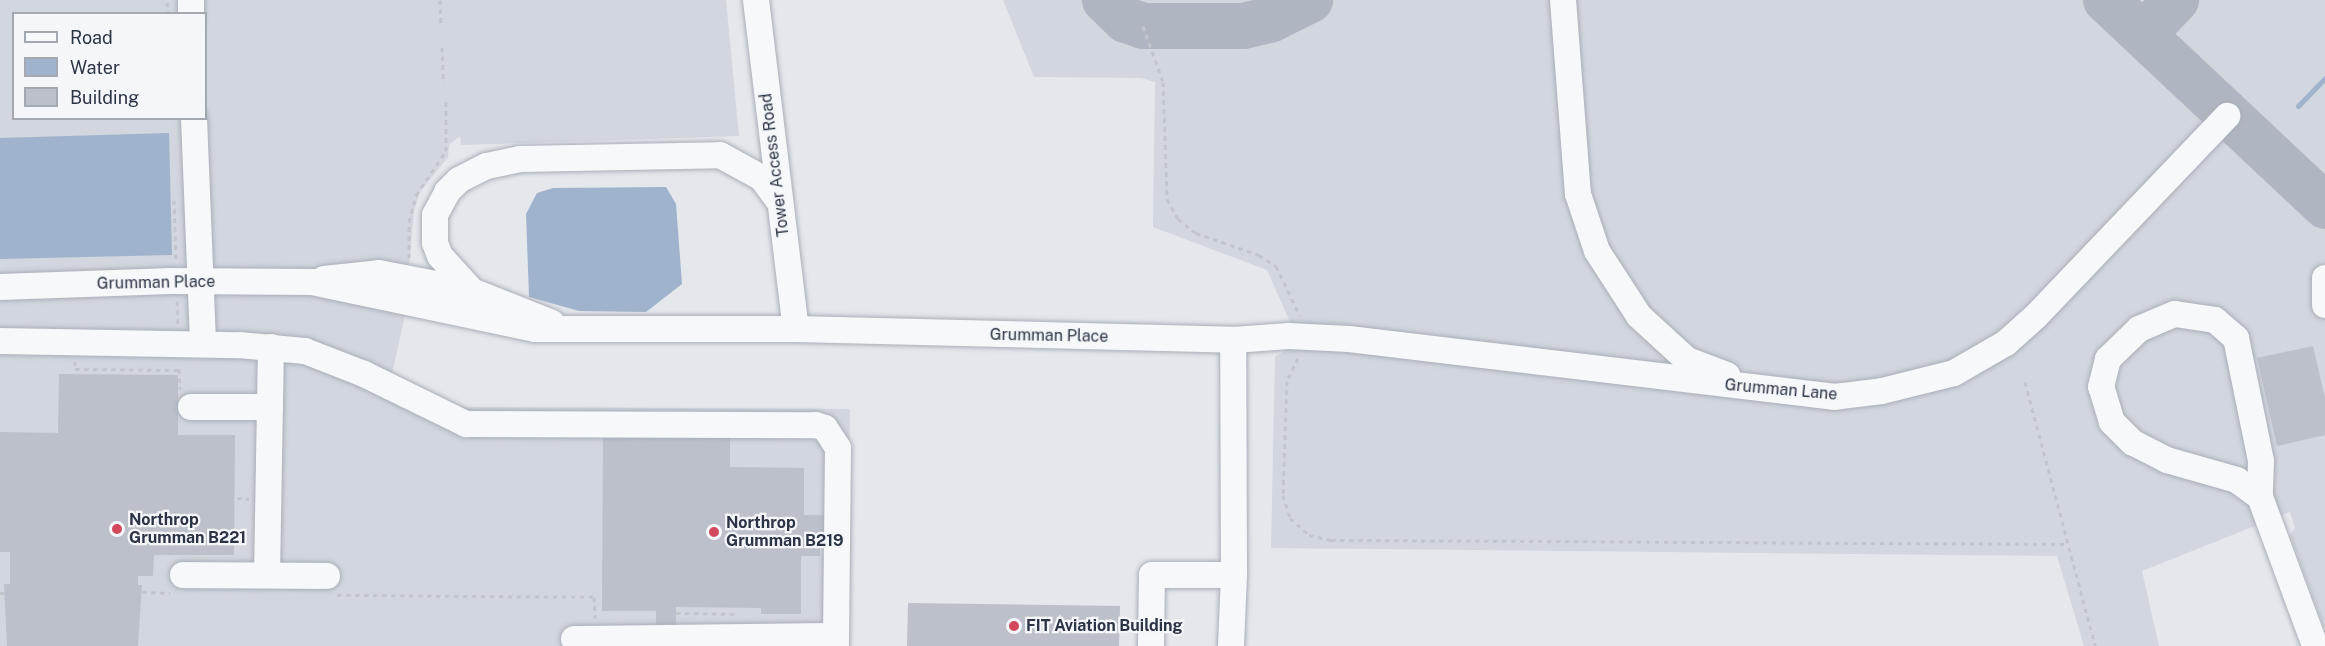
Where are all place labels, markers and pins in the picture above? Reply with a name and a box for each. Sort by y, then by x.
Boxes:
place label: Northrop Grumman B221 [129,510,246,548]
place label: Northrop Grumman B219 [726,513,844,551]
marker: Northrop Grumman B221 [110,522,124,536]
marker: Northrop Grumman B219 [707,525,721,539]
place label: FIT Aviation Building [1026,616,1183,636]
marker: FIT Aviation Building [1007,619,1021,633]

